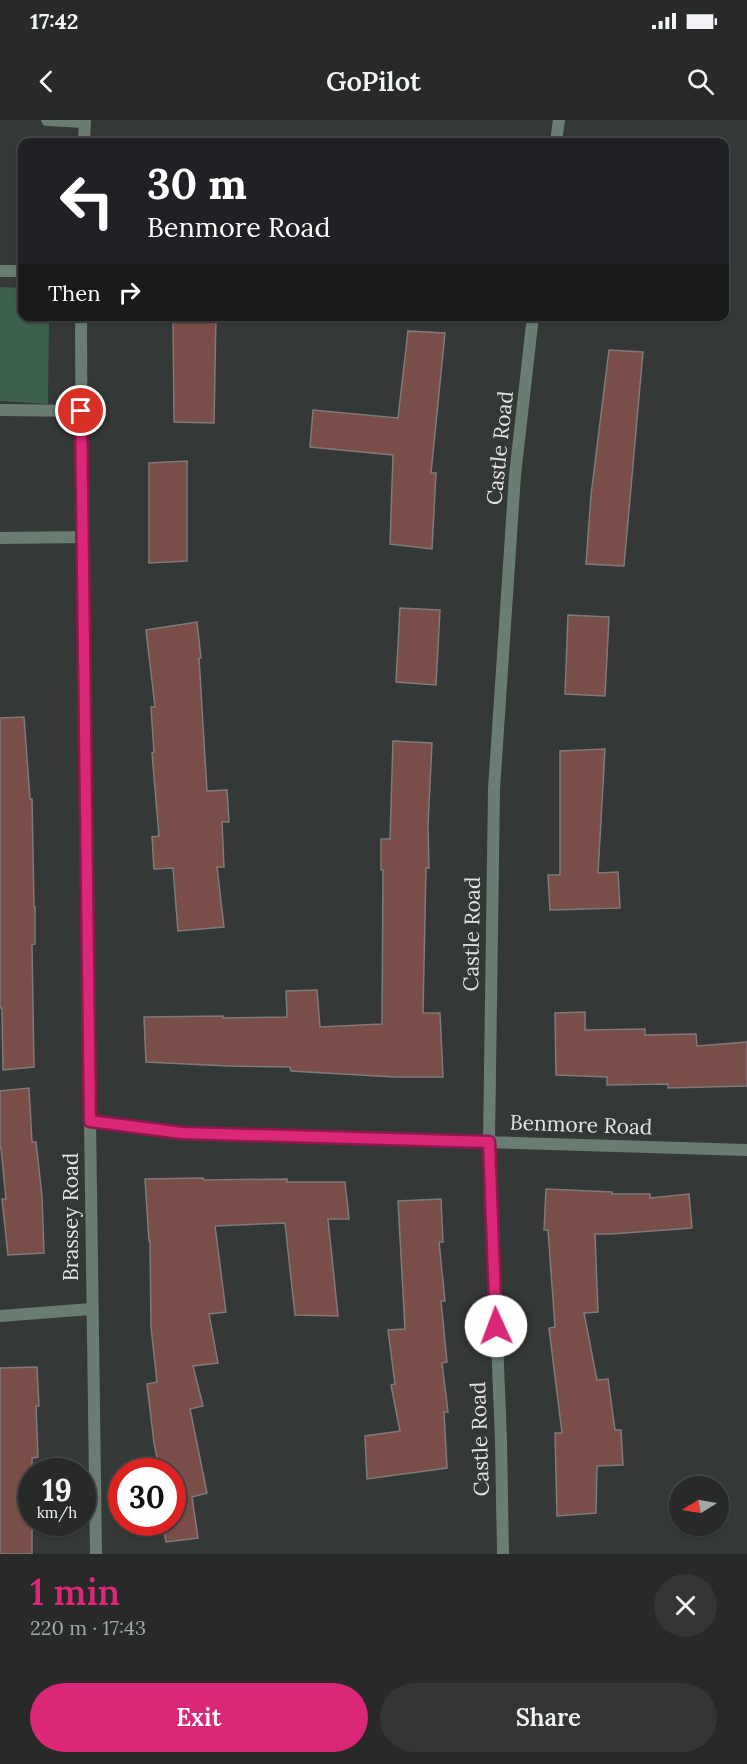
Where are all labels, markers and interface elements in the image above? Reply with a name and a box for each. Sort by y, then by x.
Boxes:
text: 17:42 [30,7,79,35]
text: GoPilot [326,64,421,98]
icon: back [30,65,63,98]
icon: search [684,65,717,98]
text: 30 m [147,157,247,211]
icon: left [48,162,126,240]
text: Benmore Road [147,210,331,244]
icon: right [113,276,146,309]
text: Then [48,279,101,307]
pin [55,385,106,436]
street label: Castle Road [480,389,519,506]
icon: arrive [64,394,97,427]
street label: Castle Road [457,876,486,992]
street label: Benmore Road [509,1109,653,1140]
street label: Brassey Road [57,1153,84,1281]
position arrow [464,1294,528,1358]
street label: Castle Road [464,1381,495,1497]
speed limit sign: 30 [108,1458,186,1536]
text: 19 [42,1471,72,1509]
north arrow [669,1476,729,1536]
map controls [669,1476,729,1536]
text: km/h [37,1503,77,1522]
text: 1 min [30,1569,120,1615]
button: close [654,1574,717,1637]
text: 220 m · 17:43 [30,1615,146,1640]
button: Exit [30,1683,368,1752]
button: Share [380,1683,717,1752]

